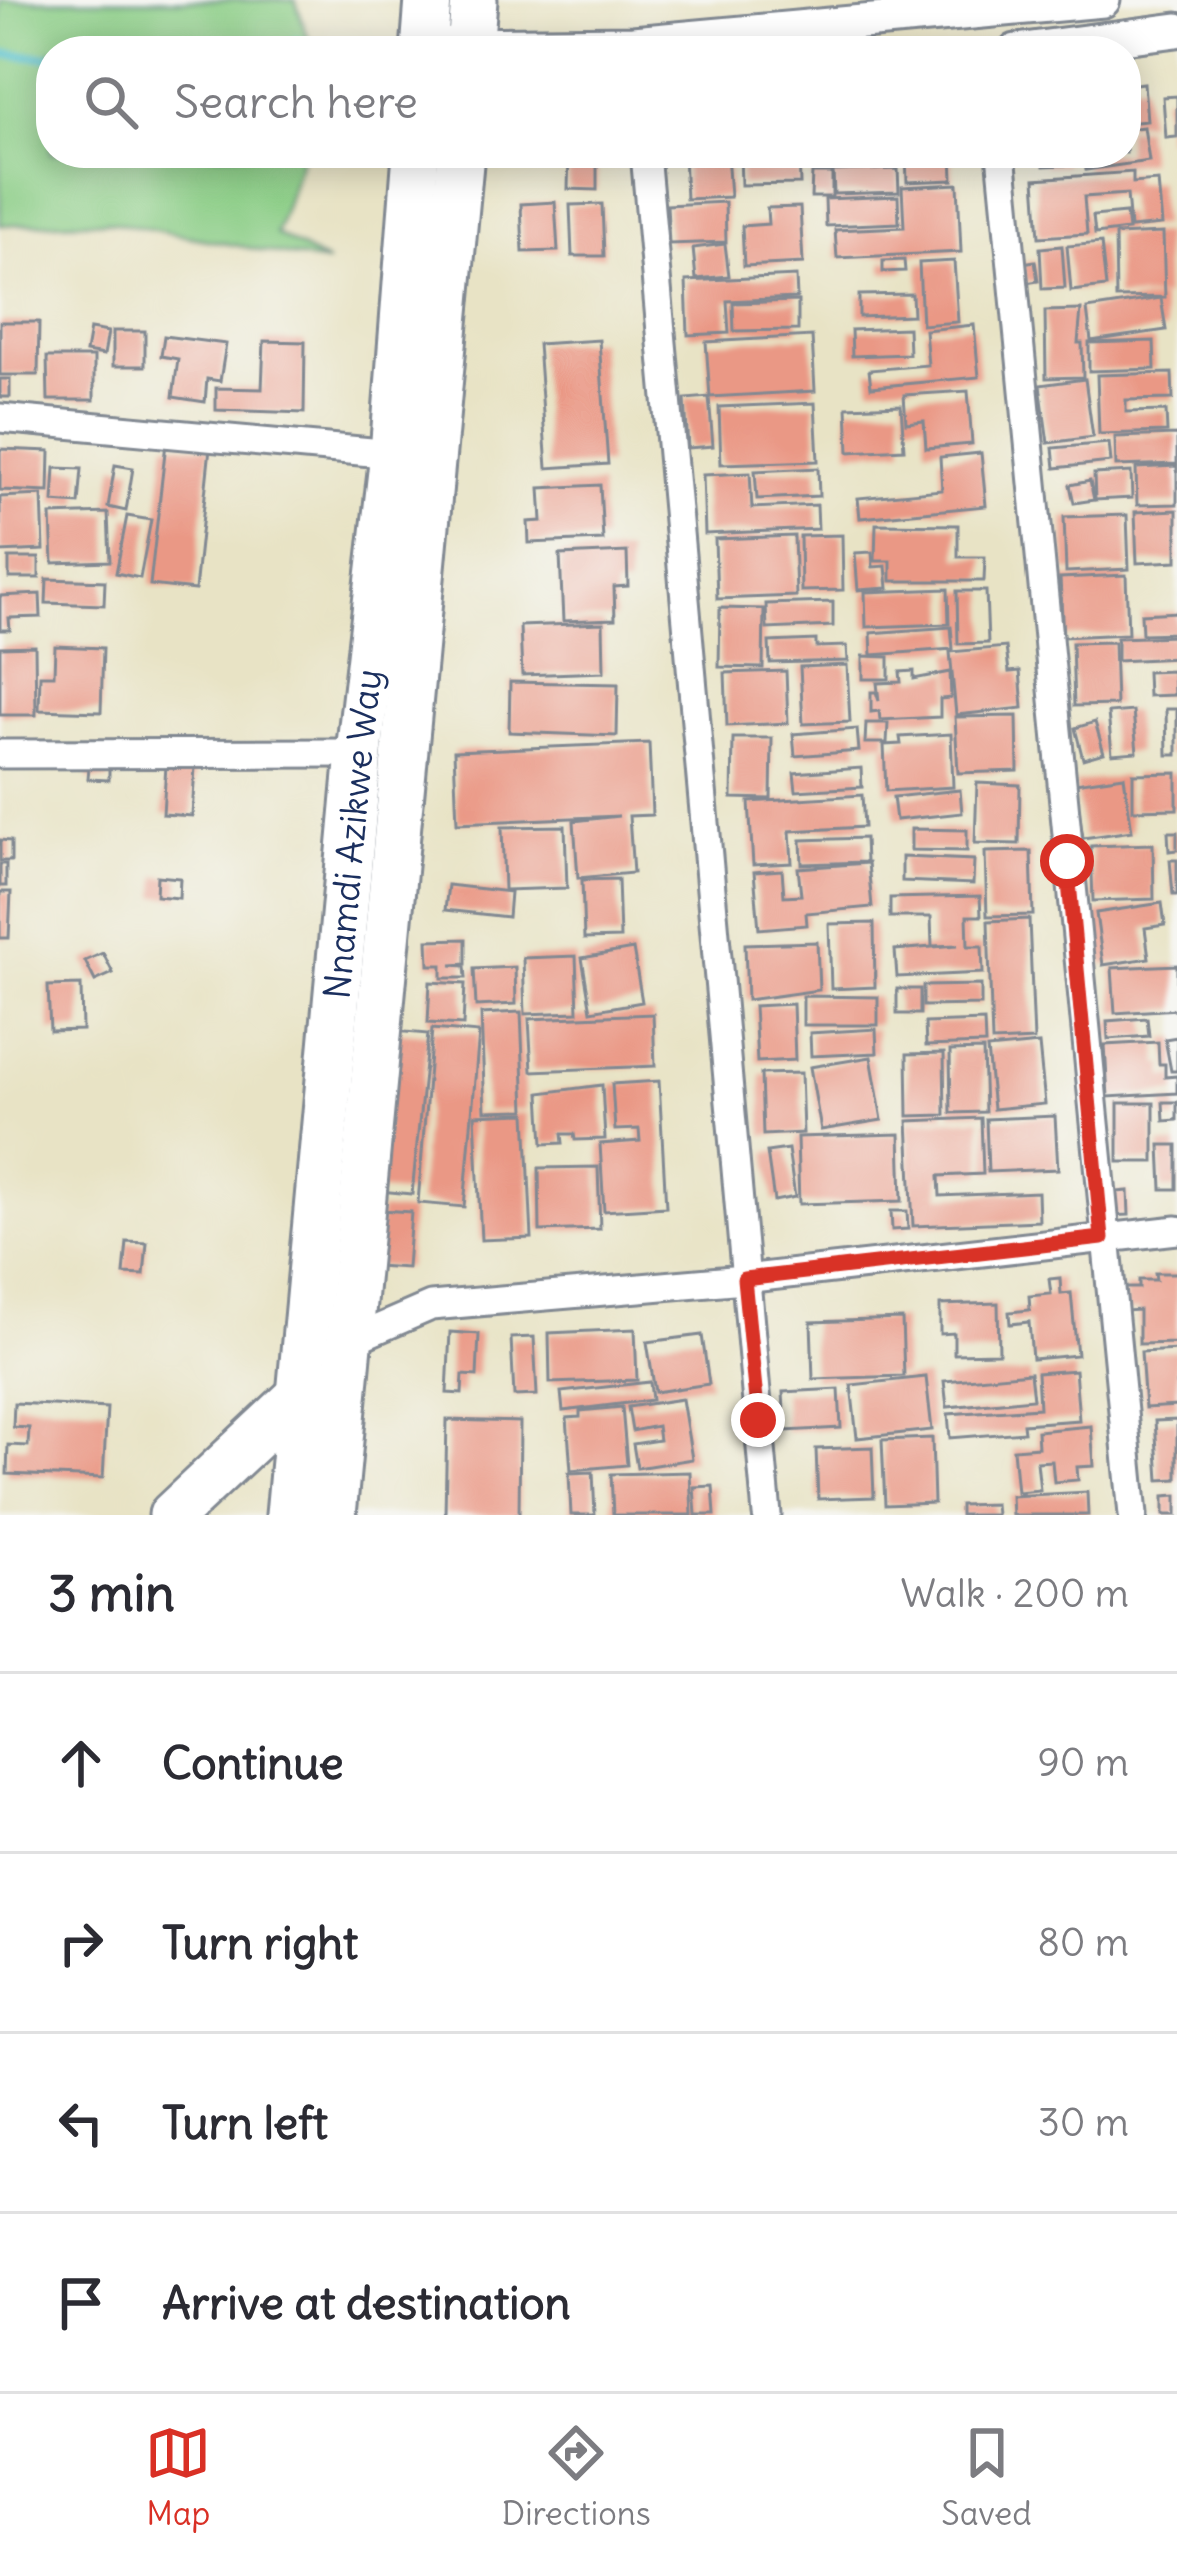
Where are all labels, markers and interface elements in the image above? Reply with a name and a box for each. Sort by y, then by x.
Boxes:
search box [36,36,1141,168]
icon: search [78,69,144,135]
text: Search here [174,74,418,130]
street label: Nnamdi Azikwe Way [315,667,391,1001]
route start [1040,834,1094,888]
route end [731,1393,785,1447]
text: 3 min [48,1561,175,1625]
text: Walk · 200 m [901,1569,1129,1618]
icon: ahead [48,1730,114,1796]
text: Continue [162,1735,344,1791]
text: 90 m [1037,1738,1129,1787]
icon: right [48,1910,114,1976]
text: Turn right [162,1915,358,1971]
text: 80 m [1037,1918,1129,1967]
icon: left [48,2090,114,2156]
text: Turn left [162,2095,328,2151]
text: 30 m [1038,2098,1129,2147]
icon: arrive [48,2270,114,2336]
text: Arrive at destination [162,2275,571,2331]
tab: Map [145,2420,211,2534]
tab: Directions [502,2420,651,2534]
tab: Saved [941,2420,1032,2534]

